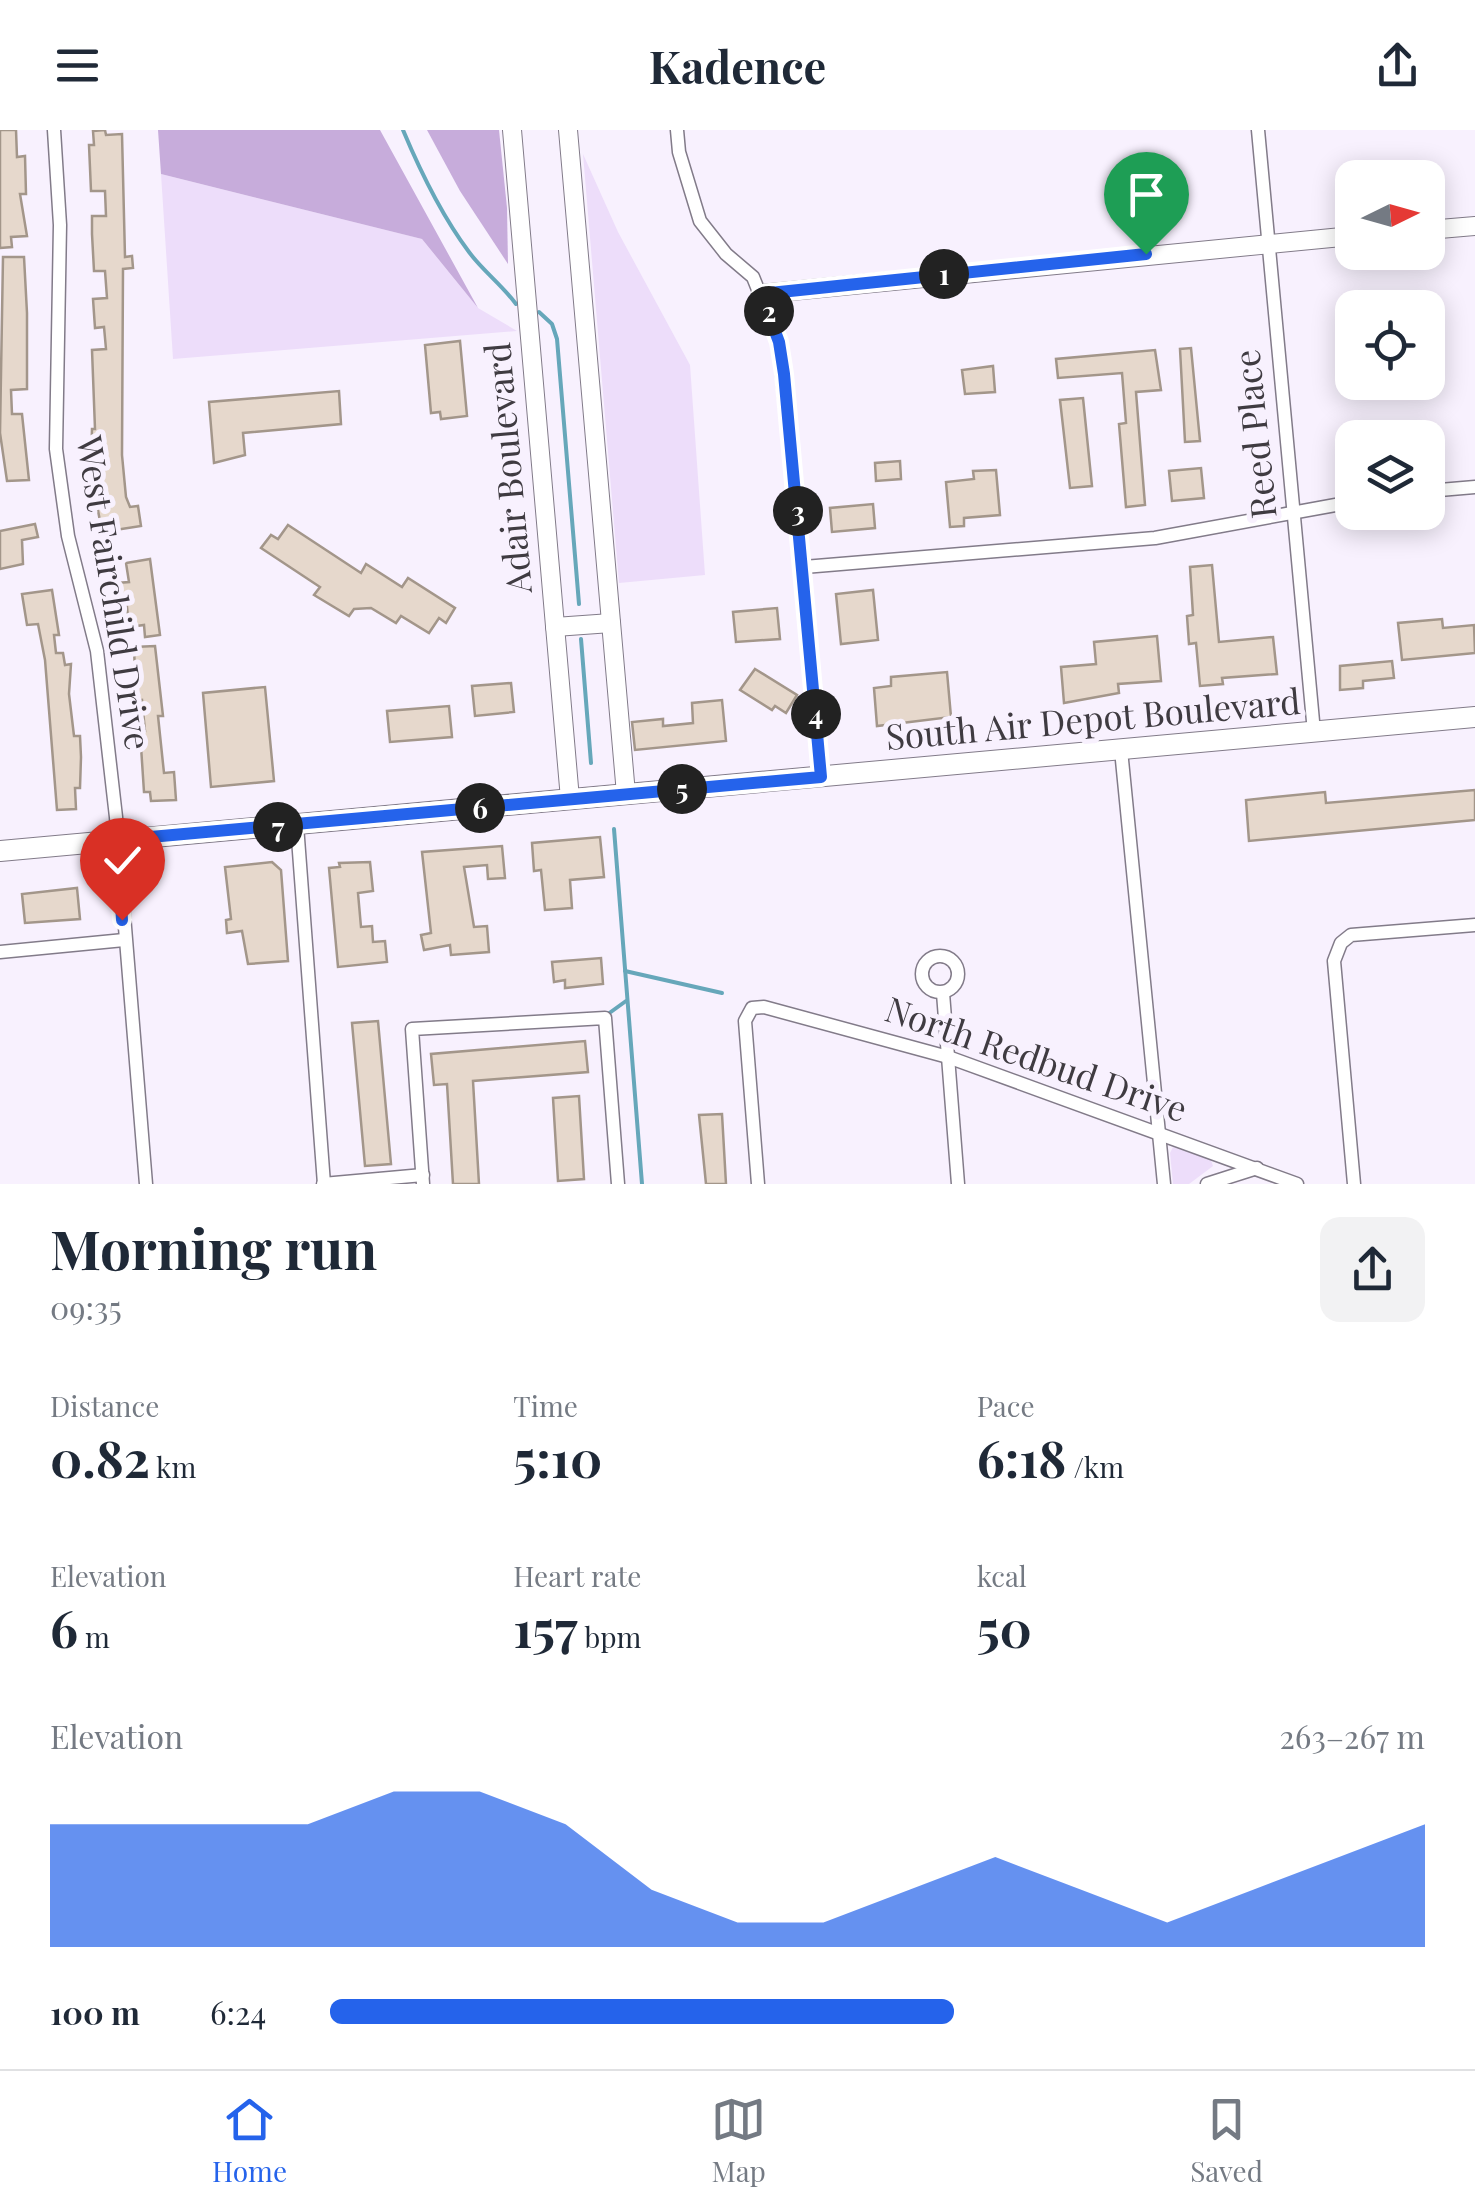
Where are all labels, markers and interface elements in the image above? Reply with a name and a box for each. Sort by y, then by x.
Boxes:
text: Kadence [649,35,826,95]
icon: menu [50,38,105,93]
icon: share [1370,38,1425,93]
pin [1104,152,1189,255]
north arrow [1335,160,1445,270]
map controls [1335,160,1445,530]
icon: arrive [1119,167,1174,222]
pin: 1 [919,249,969,299]
text: 1 [939,255,949,292]
pin: 2 [744,286,794,336]
button: locate [1335,290,1445,400]
text: 2 [762,292,776,329]
street label: Adair Boulevard [472,341,541,597]
street label: Reed Place [1221,348,1286,521]
button: layers [1335,420,1445,530]
street label: West Fairchild Drive [67,431,163,753]
pin: 3 [773,486,823,536]
text: 3 [791,492,805,529]
street label: South Air Depot Boulevard [884,676,1302,759]
pin: 4 [791,689,841,739]
text: 4 [809,695,823,732]
pin: 5 [657,764,707,814]
text: 5 [676,770,688,807]
pin: 6 [455,783,505,833]
text: 6 [472,789,488,826]
pin: 7 [253,802,303,852]
text: 7 [272,808,284,845]
pin [80,818,165,921]
icon: check [95,833,150,888]
street label: North Redbud Drive [880,984,1194,1131]
text: Morning run [50,1210,377,1284]
button: share [1320,1217,1425,1322]
text: 09:35 [50,1285,122,1328]
text: Distance [50,1387,159,1424]
text: Time [513,1387,578,1424]
text: Pace [977,1387,1035,1424]
text: 0.82 [50,1424,150,1491]
text: 5:10 [513,1424,602,1491]
text: 6:18 [977,1424,1066,1491]
text: km [150,1448,196,1485]
text: /km [1066,1448,1124,1485]
text: Elevation [50,1557,166,1594]
text: Heart rate [513,1557,642,1594]
text: kcal [977,1557,1027,1594]
text: 6 [50,1594,78,1661]
text: 157 [513,1594,578,1661]
text: 50 [977,1594,1032,1661]
text: m [78,1618,110,1655]
text: bpm [578,1618,641,1655]
text: Elevation [50,1714,183,1757]
text: 263–267 m [1280,1714,1425,1757]
text: 100 m [50,1990,140,2033]
text: 6:24 [210,1990,266,2033]
tab: Home [212,2092,287,2189]
tab: Map [711,2092,766,2189]
tab: Saved [1190,2092,1263,2189]

